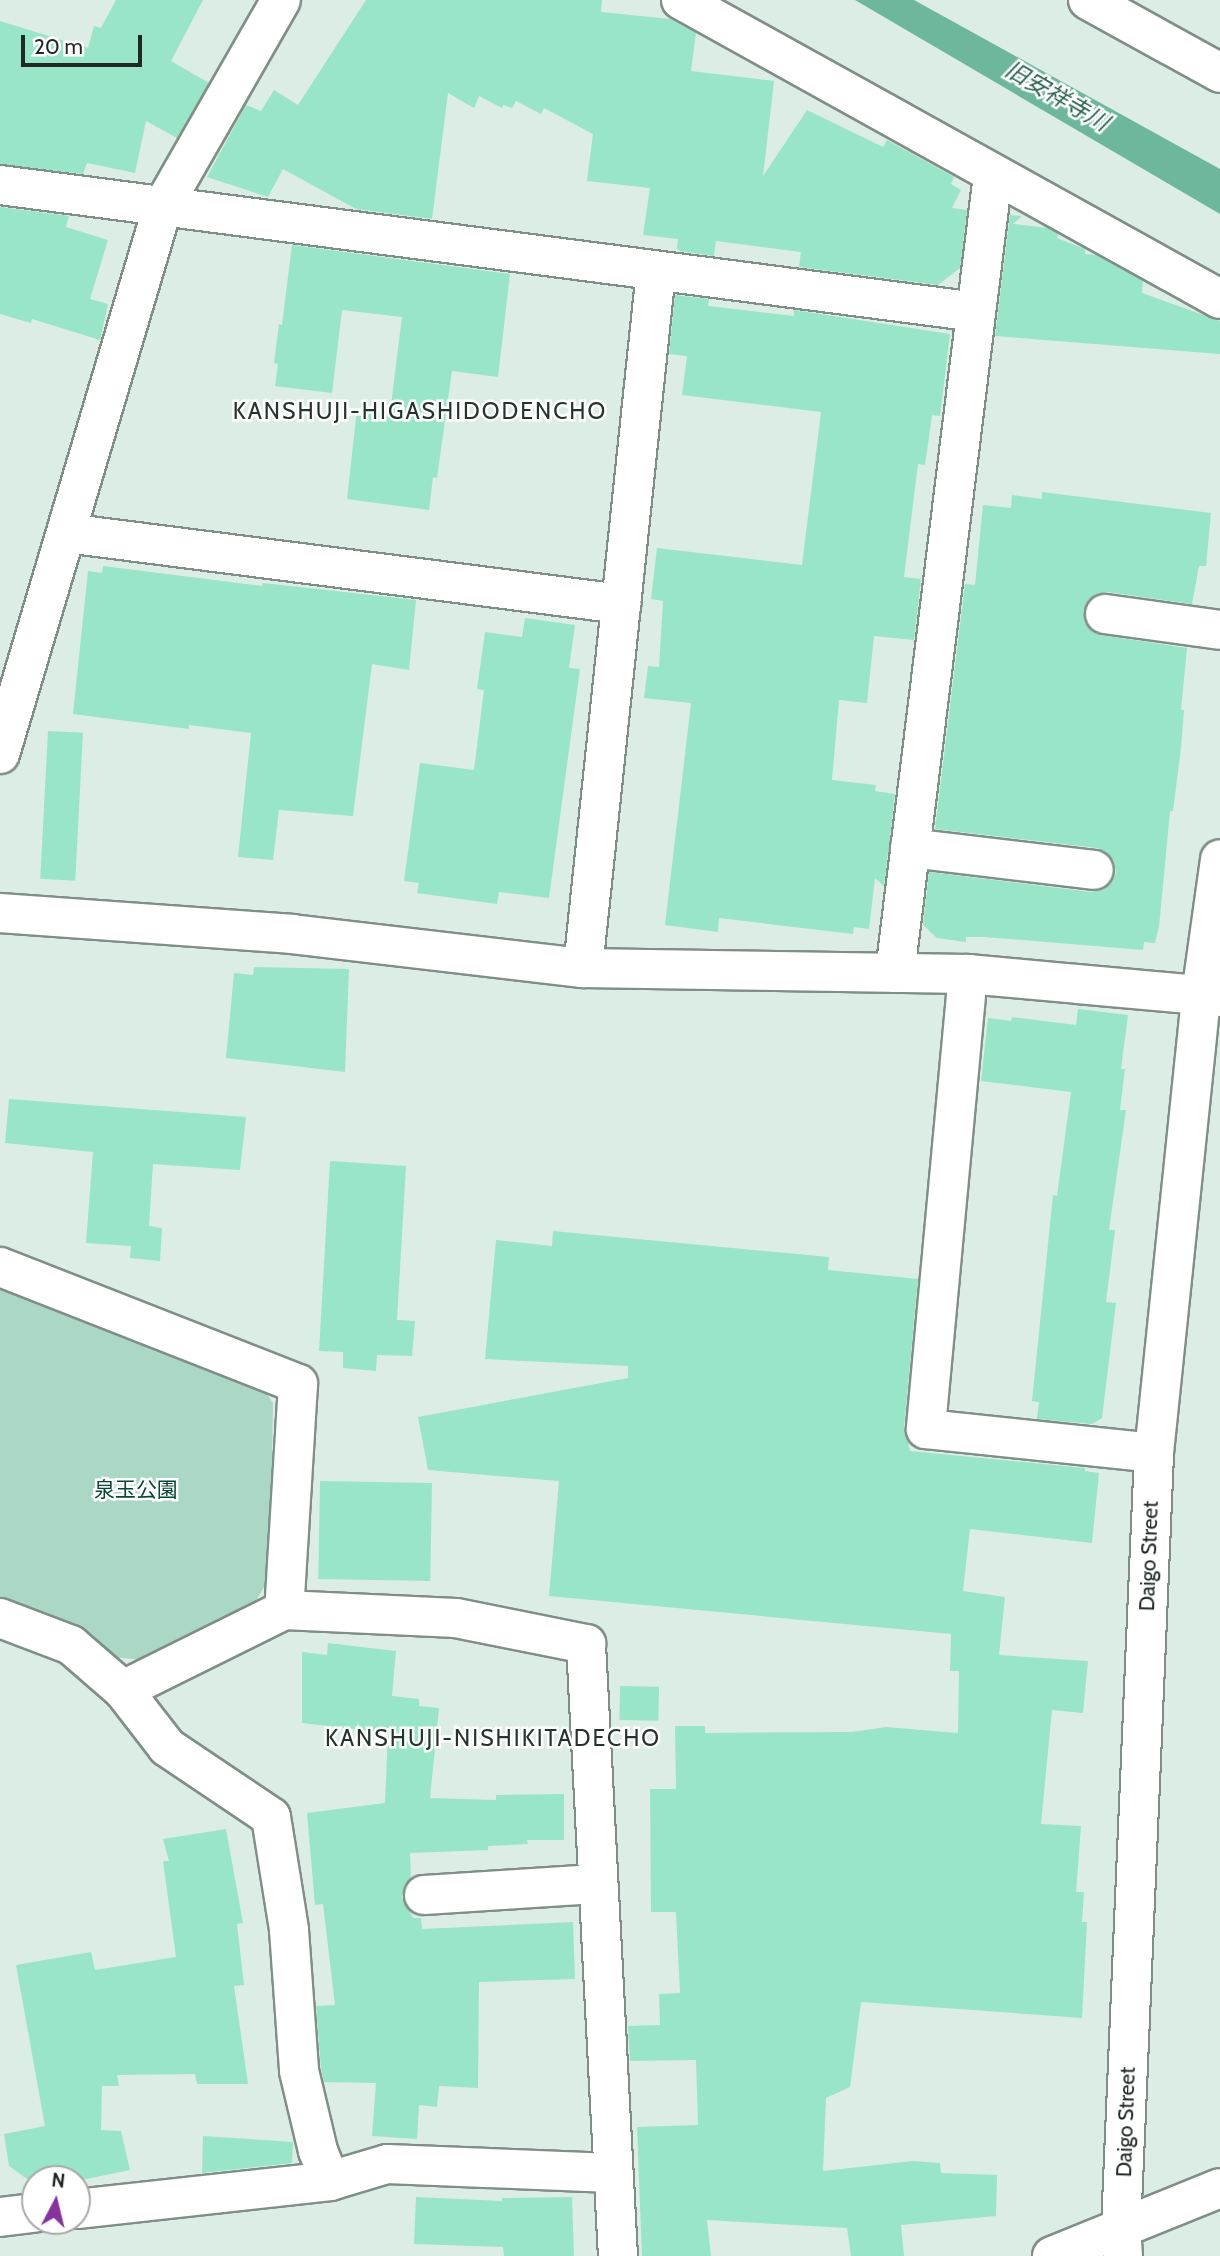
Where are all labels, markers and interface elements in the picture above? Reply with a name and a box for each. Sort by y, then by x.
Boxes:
scale bar [24,21,145,65]
text: 20 m [34,34,83,59]
water label: 旧安祥寺川 [1000,55,1114,137]
district label: KANSHUJI-HIGASHIDODENCHO [236,397,604,425]
park label: 泉玉公園 [94,1477,178,1503]
street label: Daigo Street [1134,1500,1164,1612]
district label: KANSHUJI-NISHIKITADECHO [328,1724,658,1752]
street label: Daigo Street [1111,2066,1141,2178]
north arrow [21,2165,91,2235]
text: N [50,2168,66,2193]

